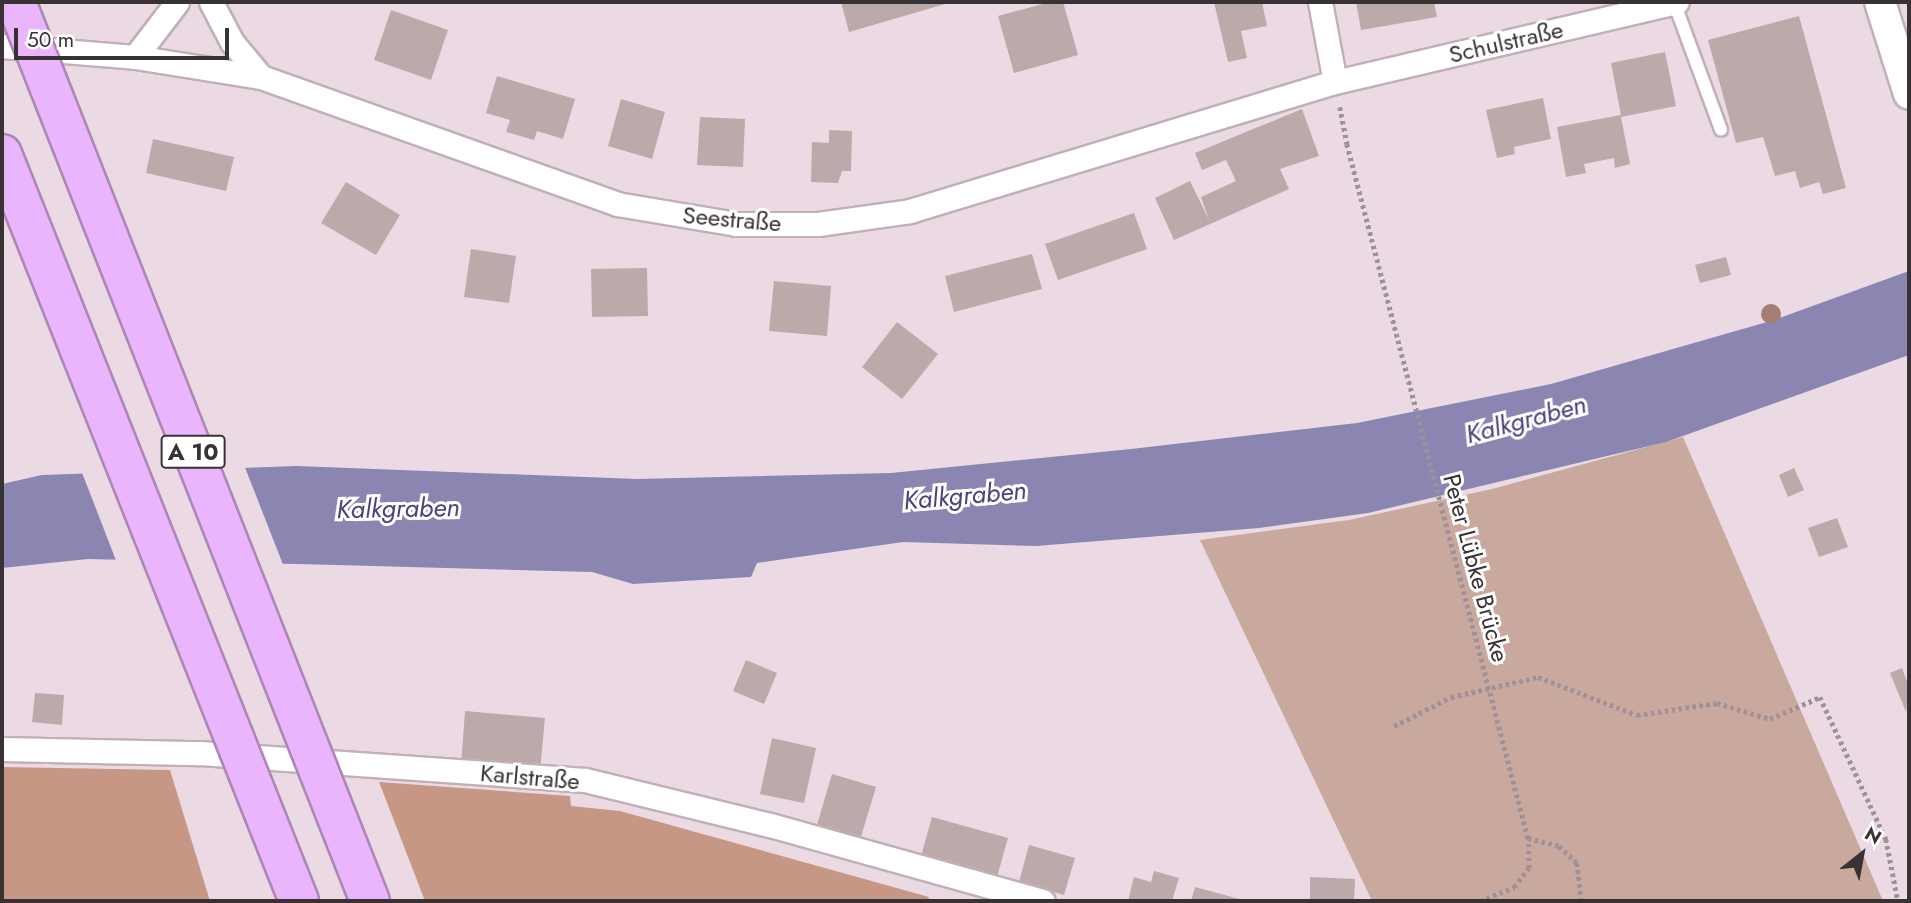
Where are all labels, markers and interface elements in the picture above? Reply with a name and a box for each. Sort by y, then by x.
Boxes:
scale bar [18,14,233,58]
street label: Schulstraße [1446,15,1566,69]
text: 50 m [27,25,74,55]
street label: Seestraße [681,200,783,238]
water label: Kalkgraben [1462,389,1590,451]
road number: A 10 [160,432,226,472]
street label: Peter Lübke Brücke [1437,471,1515,665]
water label: Kalkgraben [902,475,1028,517]
water label: Kalkgraben [336,492,460,526]
street label: Karlstraße [479,758,581,796]
north arrow [1827,819,1897,889]
text: N [1860,820,1886,851]

